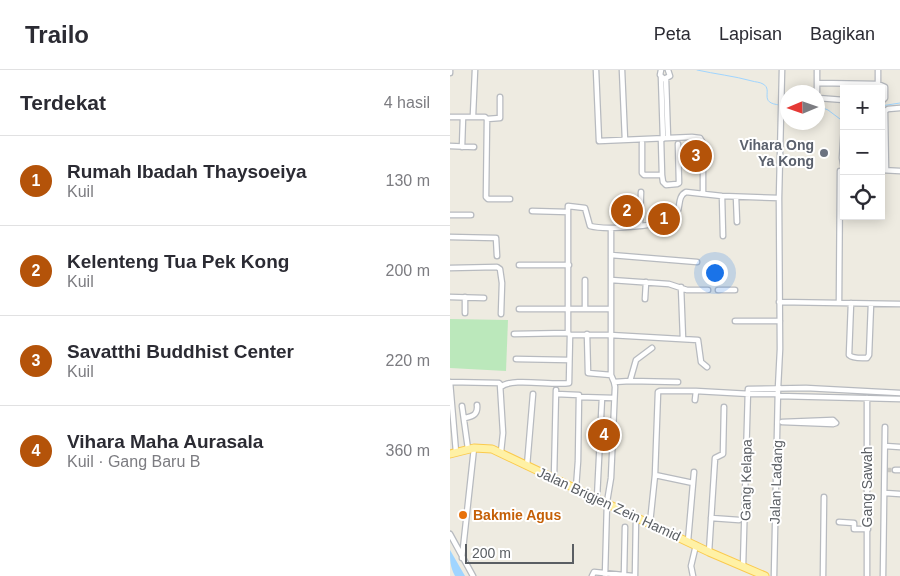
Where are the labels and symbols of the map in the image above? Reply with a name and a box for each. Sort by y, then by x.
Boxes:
north arrow [780,85,825,130]
pin: 3 [680,137,712,175]
place label: Vihara Ong Ya Kong [740,137,814,169]
marker: Vihara Ong Ya Kong [818,147,830,159]
pin: 2 [611,192,643,230]
pin: 1 [648,200,680,238]
your location [702,260,728,286]
pin: 4 [588,416,620,454]
street label: Gang Kelapa [737,439,755,521]
street label: Jalan Ladang [767,440,785,524]
street label: Gang Sawah [859,447,875,527]
street label: Jalan Brigjen Zein Hamid [535,464,683,544]
place label: Bakmie Agus [473,507,561,523]
marker: Bakmie Agus [457,509,469,521]
scale bar [465,541,574,564]

